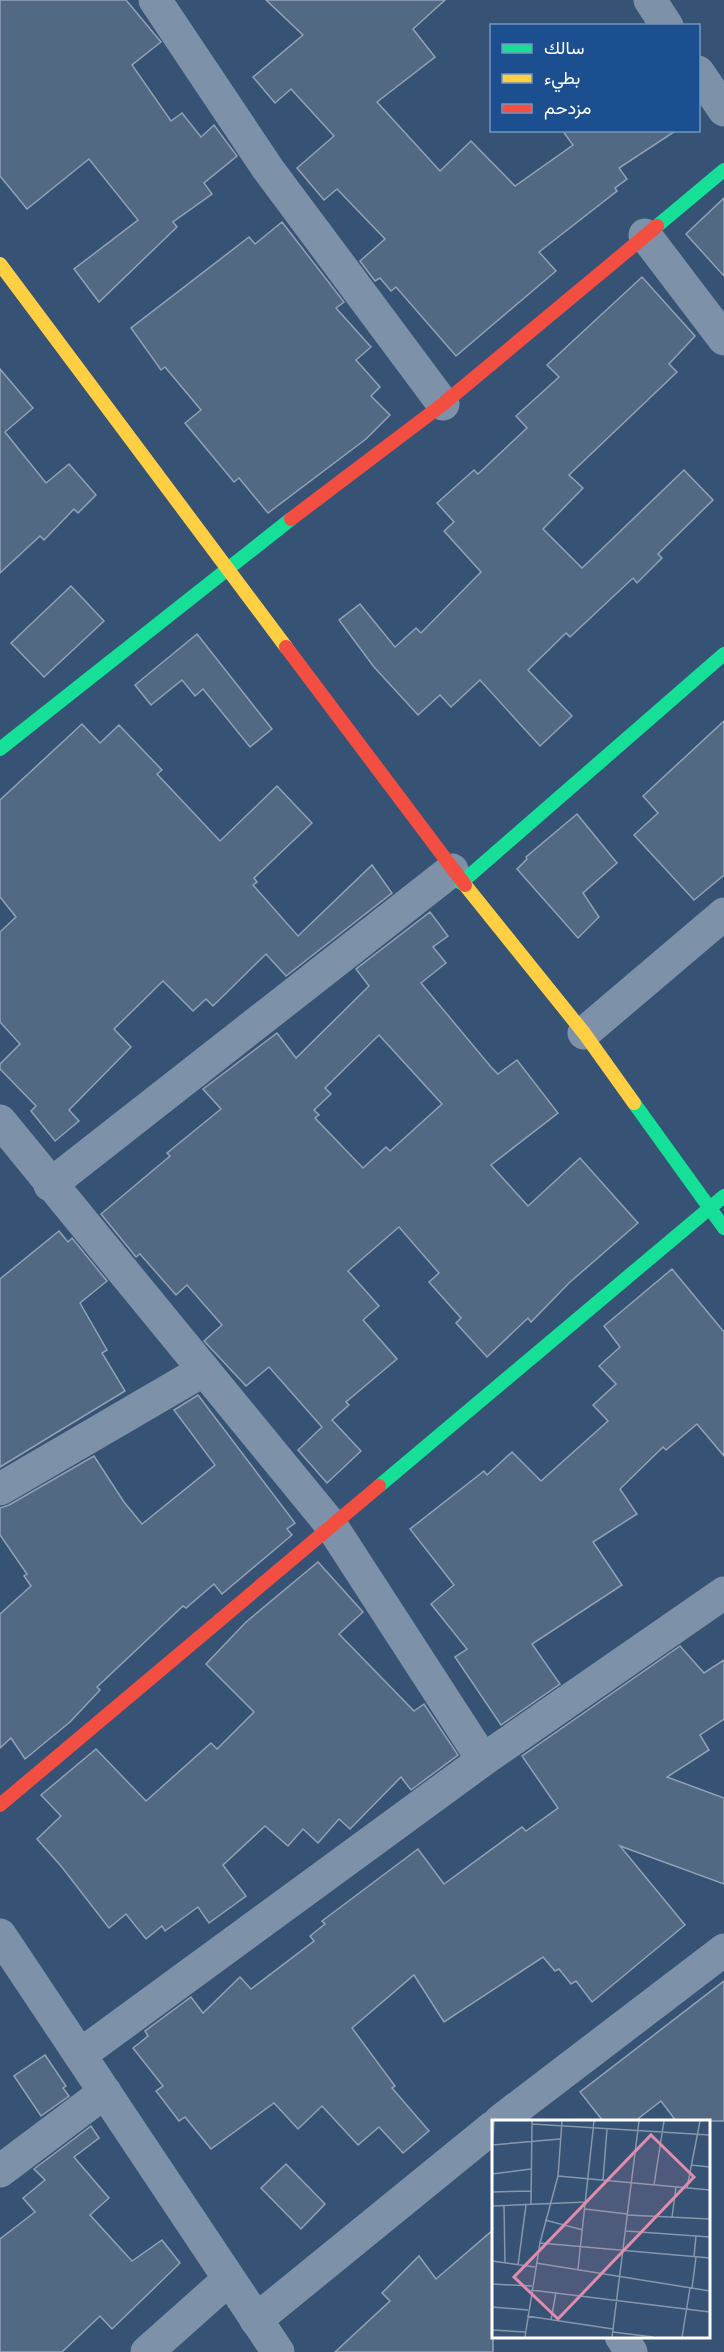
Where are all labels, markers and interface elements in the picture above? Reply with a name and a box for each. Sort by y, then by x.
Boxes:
legend [490,24,700,132]
text: سالك [544,37,584,57]
text: بطيء [544,67,580,93]
text: مزدحم [544,97,591,120]
inset map [492,2120,709,2337]

